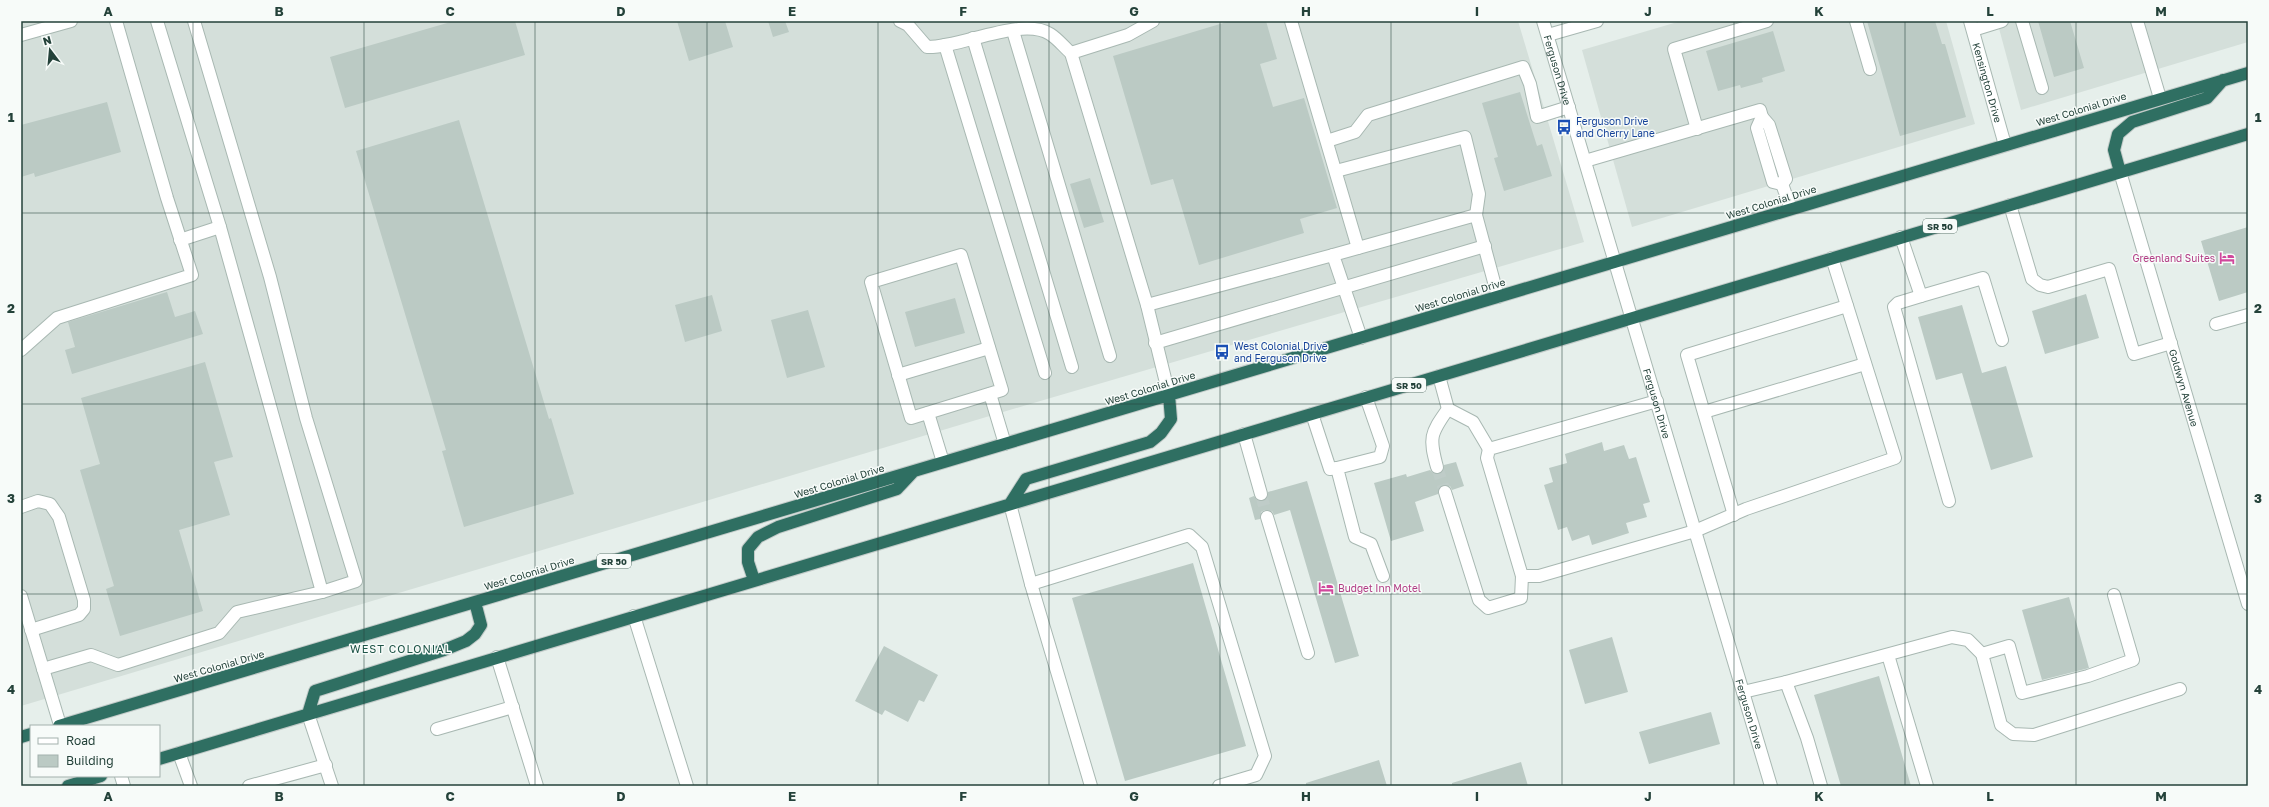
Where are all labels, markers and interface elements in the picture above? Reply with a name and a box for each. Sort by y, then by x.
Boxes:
text: A [103,3,113,19]
text: B [274,3,284,19]
text: C [445,3,455,19]
text: D [616,3,626,19]
text: E [788,3,796,19]
text: F [959,3,967,19]
text: G [1129,3,1139,19]
text: H [1301,3,1311,19]
text: I [1475,3,1479,19]
text: J [1644,3,1652,19]
text: K [1814,3,1824,19]
text: L [1986,3,1994,19]
text: M [2155,3,2167,19]
north arrow [30,30,70,70]
text: N [41,33,53,47]
street label: Ferguson Drive [1541,33,1574,107]
street label: Kensington Drive [1970,41,2004,124]
street label: West Colonial Drive [2034,90,2128,128]
text: 1 [8,109,15,125]
text: 1 [2255,109,2262,125]
place label: Ferguson Drive and Cherry Lane [1576,115,1655,139]
bus stop icon: Ferguson Drive and Cherry Lane [1555,118,1573,136]
street label: West Colonial Drive [1724,183,1818,221]
road number: SR 50 [1923,219,1957,233]
hotel icon: Greenland Suites [2218,249,2236,267]
place label: Greenland Suites [2133,252,2215,264]
street label: West Colonial Drive [1413,276,1507,314]
text: 2 [7,300,15,316]
text: 2 [2254,300,2262,316]
place label: West Colonial Drive and Ferguson Drive [1234,340,1328,364]
bus stop icon: West Colonial Drive and Ferguson Drive [1213,343,1231,361]
street label: Goldwyn Avenue [2167,348,2201,428]
street label: Ferguson Drive [1641,367,1673,440]
street label: West Colonial Drive [1103,369,1197,407]
road number: SR 50 [1392,378,1426,392]
street label: West Colonial Drive [792,462,886,500]
text: 3 [7,490,15,506]
text: 3 [2254,490,2262,506]
street label: West Colonial Drive [482,554,576,592]
road number: SR 50 [597,554,631,568]
hotel icon: Budget Inn Motel [1317,579,1335,597]
place label: Budget Inn Motel [1338,582,1421,594]
district label: WEST COLONIAL [350,642,452,655]
street label: West Colonial Drive [172,647,266,685]
street label: Ferguson Drive [1733,677,1766,751]
text: 4 [7,681,15,697]
text: 4 [2254,681,2262,697]
legend [30,725,160,777]
text: Road [66,733,95,748]
text: Building [66,753,114,768]
text: A [103,788,113,804]
text: B [274,788,284,804]
text: C [445,788,455,804]
text: D [616,788,626,804]
text: E [788,788,796,804]
text: F [959,788,967,804]
text: G [1129,788,1139,804]
text: H [1301,788,1311,804]
text: I [1475,788,1479,804]
text: J [1644,788,1652,804]
text: K [1814,788,1824,804]
text: L [1986,788,1994,804]
text: M [2155,788,2167,804]

